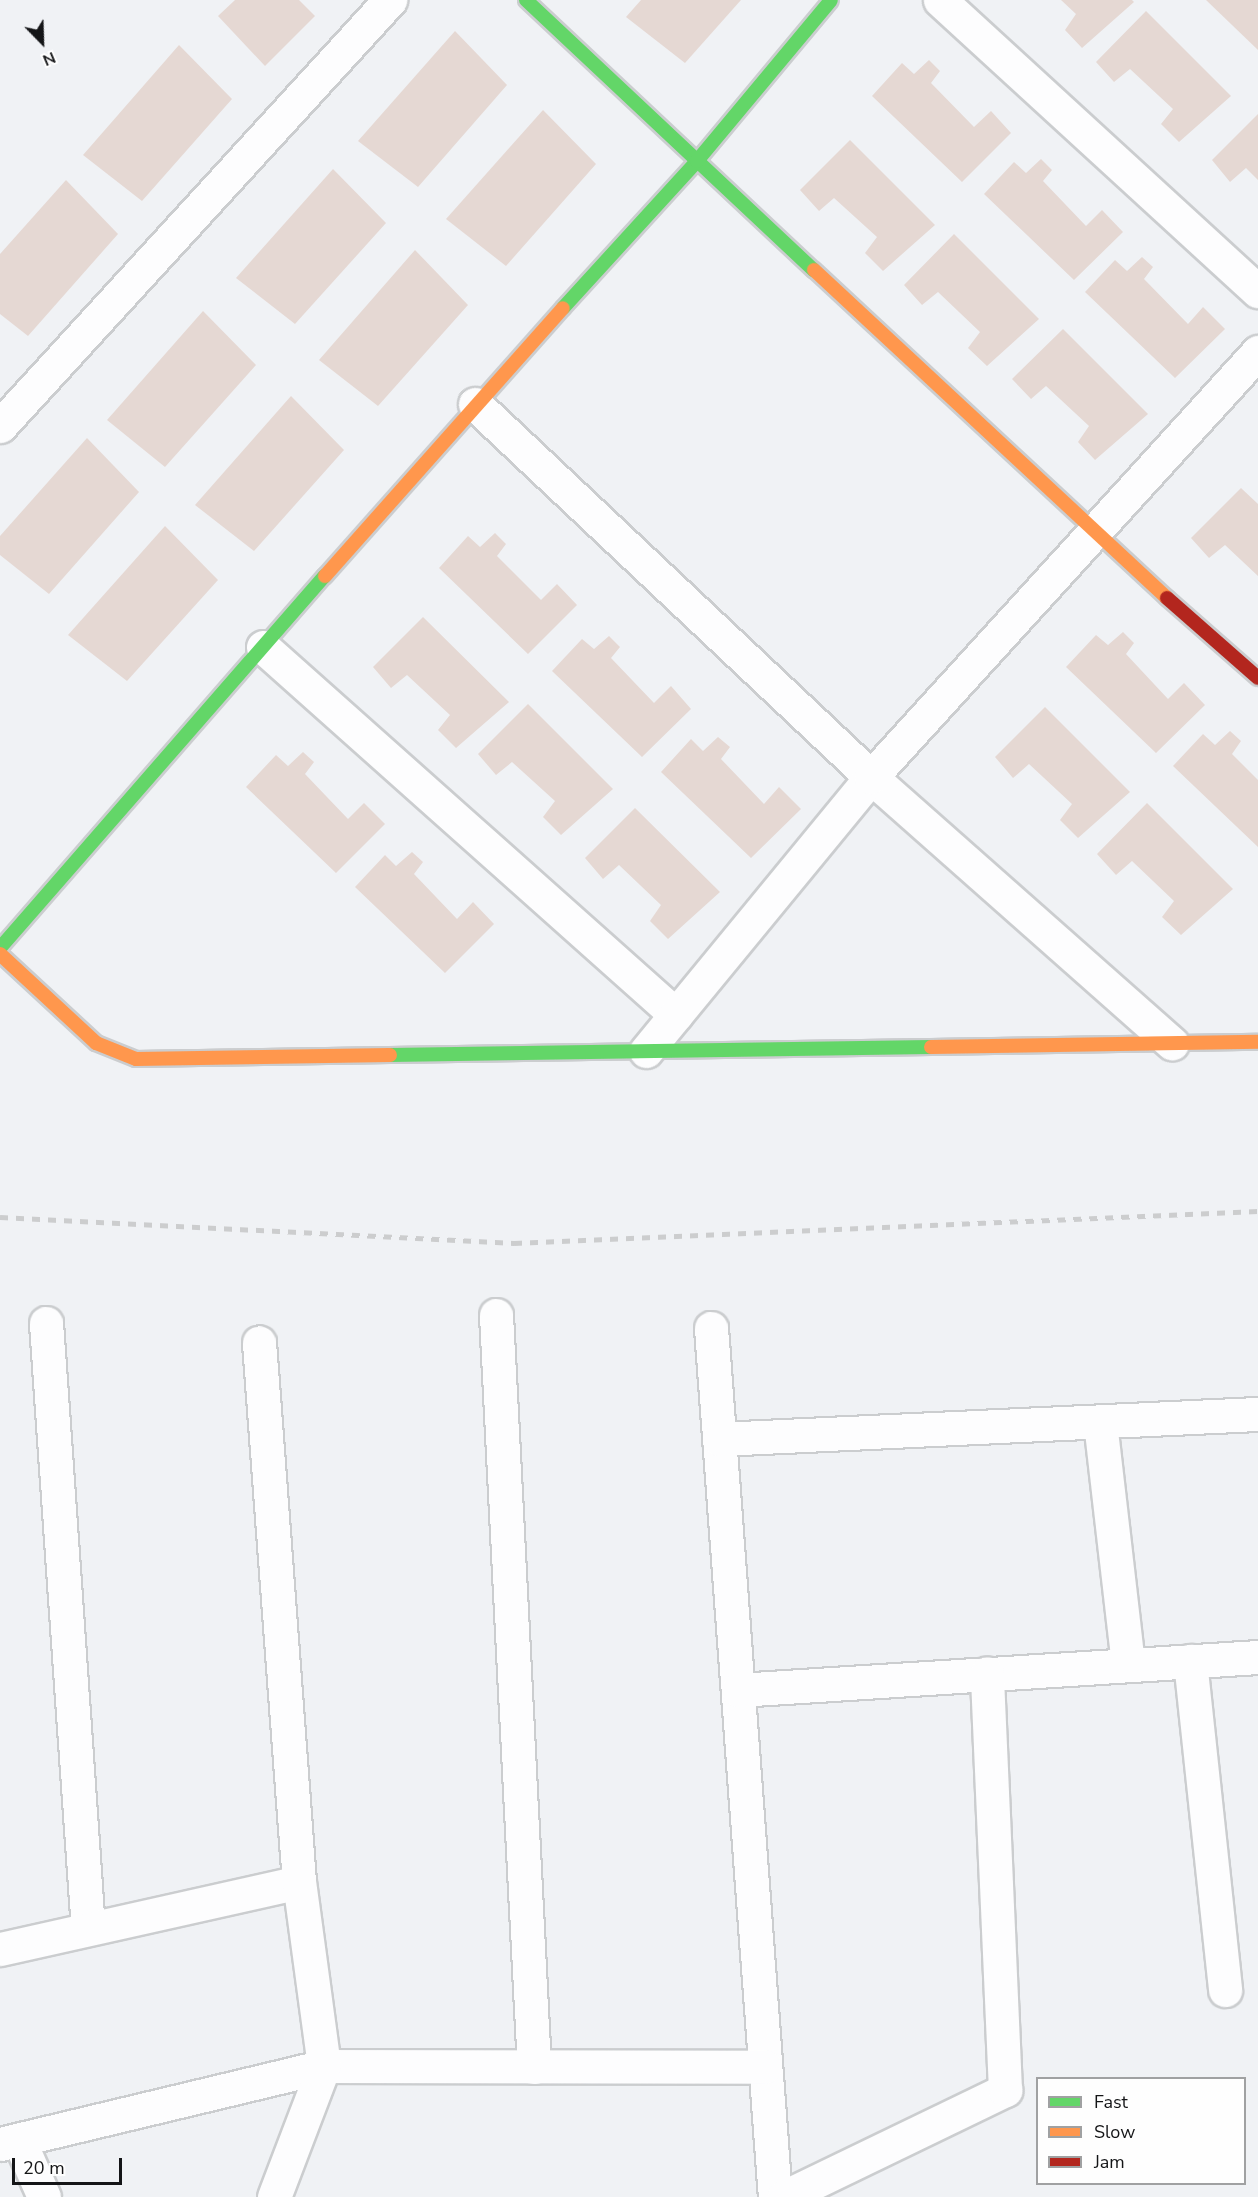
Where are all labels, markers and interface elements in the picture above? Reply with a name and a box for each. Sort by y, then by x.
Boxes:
north arrow [12,12,72,72]
text: N [39,46,59,71]
legend [1036,2077,1246,2185]
text: Fast [1094,2090,1128,2114]
text: Slow [1094,2120,1135,2144]
scale bar [15,2146,124,2184]
text: Jam [1094,2150,1125,2174]
text: 20 m [23,2156,65,2180]

